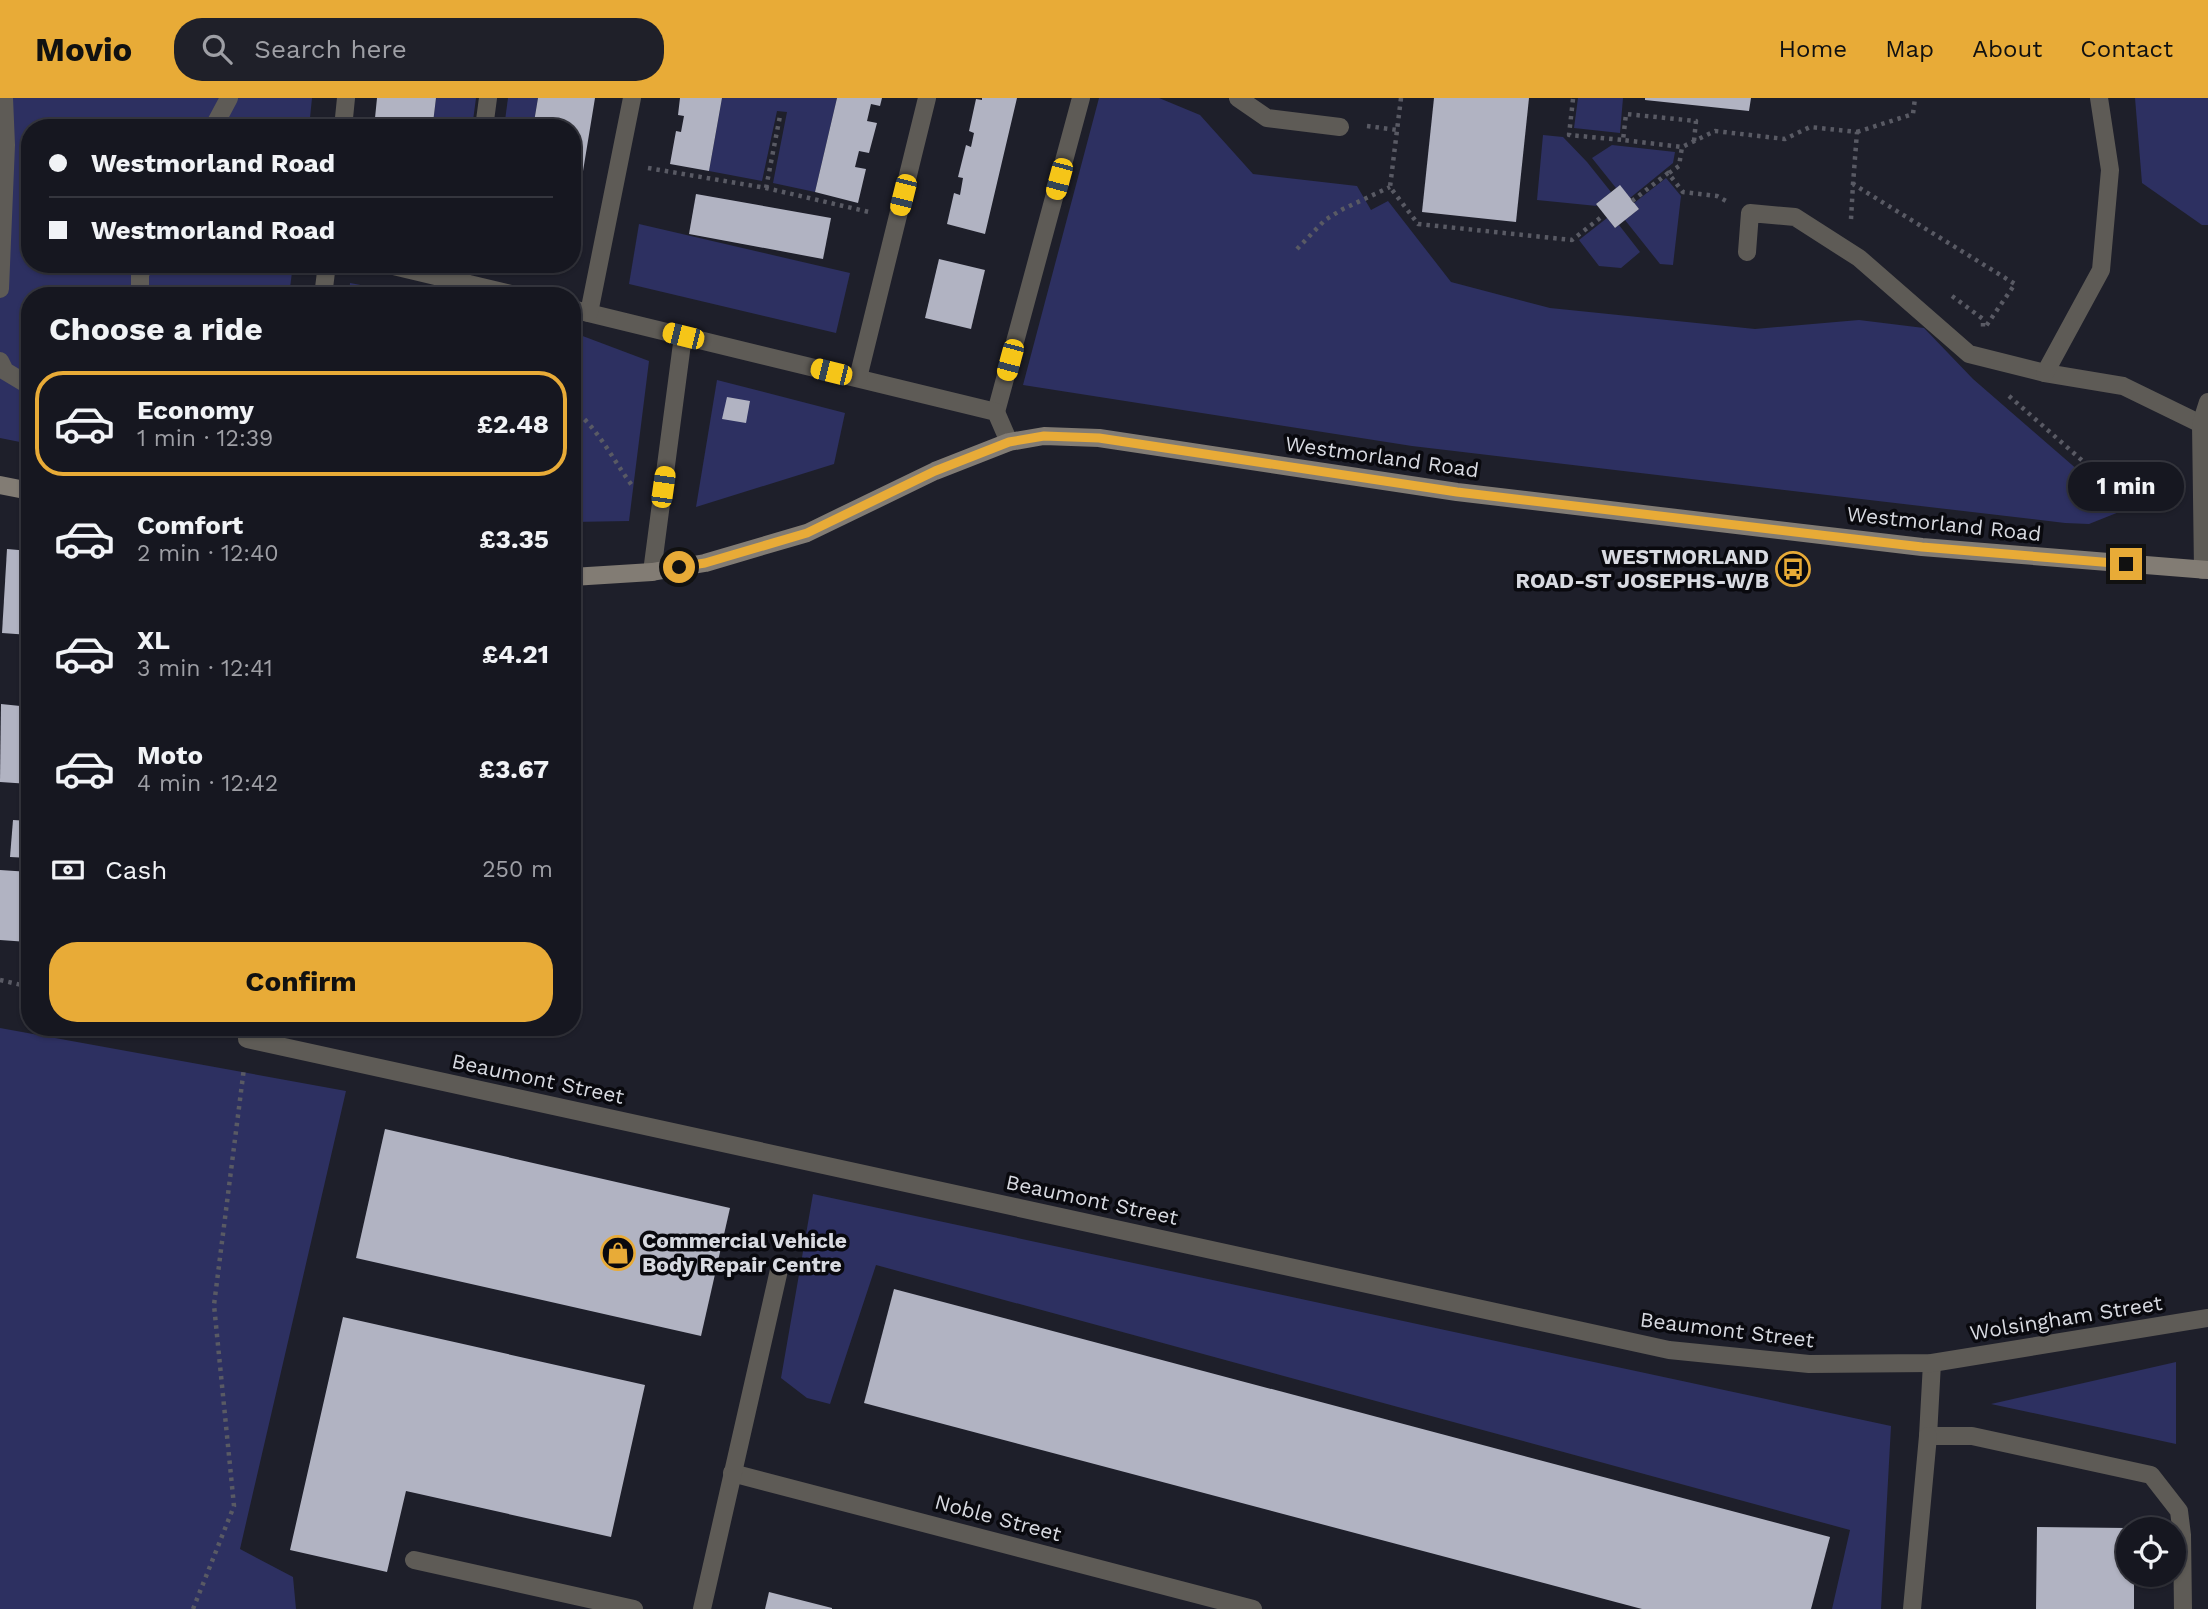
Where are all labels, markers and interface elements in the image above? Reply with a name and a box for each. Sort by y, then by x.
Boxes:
search box [174,18,664,81]
text: Movio [35,30,132,69]
icon: search [198,30,236,68]
text: Search here [254,34,407,64]
text: Home [1779,35,1847,63]
text: Map [1885,35,1934,63]
text: About [1972,35,2042,63]
text: Contact [2080,35,2173,63]
text: Westmorland Road [91,148,335,178]
car [1044,156,1075,202]
car [888,172,919,218]
text: Westmorland Road [91,215,335,245]
text: Choose a ride [49,310,263,348]
car [661,321,706,351]
car [995,337,1026,383]
car [809,357,854,387]
icon: car [53,392,116,455]
text: Economy [137,395,254,425]
text: £2.48 [477,409,549,439]
text: 1 min · 12:39 [137,425,273,452]
street label: Westmorland Road [1284,431,1481,482]
callout: 1 min [2068,462,2184,512]
car [650,465,677,509]
text: 1 min [2096,473,2156,500]
street label: Westmorland Road [1846,501,2043,546]
icon: car [53,507,116,570]
text: Comfort [137,510,243,540]
text: £3.35 [479,524,549,554]
text: 2 min · 12:40 [137,540,279,567]
place label: WESTMORLAND ROAD-ST JOSEPHS-W/B [1516,544,1769,593]
route end [2110,548,2142,580]
bus stop icon: WESTMORLAND ROAD-ST JOSEPHS-W/B [1774,550,1812,588]
route start [663,551,695,583]
icon: car [53,622,116,685]
text: XL [137,625,170,655]
text: £4.21 [482,639,549,669]
text: 3 min · 12:41 [137,655,273,682]
icon: car [53,737,116,800]
text: Moto [137,740,203,770]
text: £3.67 [479,754,549,784]
text: 4 min · 12:42 [137,770,278,797]
icon: cash [49,851,87,889]
text: Cash [105,855,167,885]
text: 250 m [482,856,553,883]
button: Confirm [49,942,553,1022]
street label: Beaumont Street [450,1048,627,1109]
street label: Beaumont Street [1004,1169,1181,1230]
place label: Commercial Vehicle Body Repair Centre [642,1228,847,1277]
shop icon: Commercial Vehicle Body Repair Centre [599,1234,637,1272]
street label: Wolsingham Street [1968,1290,2164,1345]
street label: Beaumont Street [1639,1306,1816,1353]
street label: Noble Street [932,1489,1064,1546]
map controls [2116,1517,2186,1587]
button: locate [2116,1517,2186,1587]

